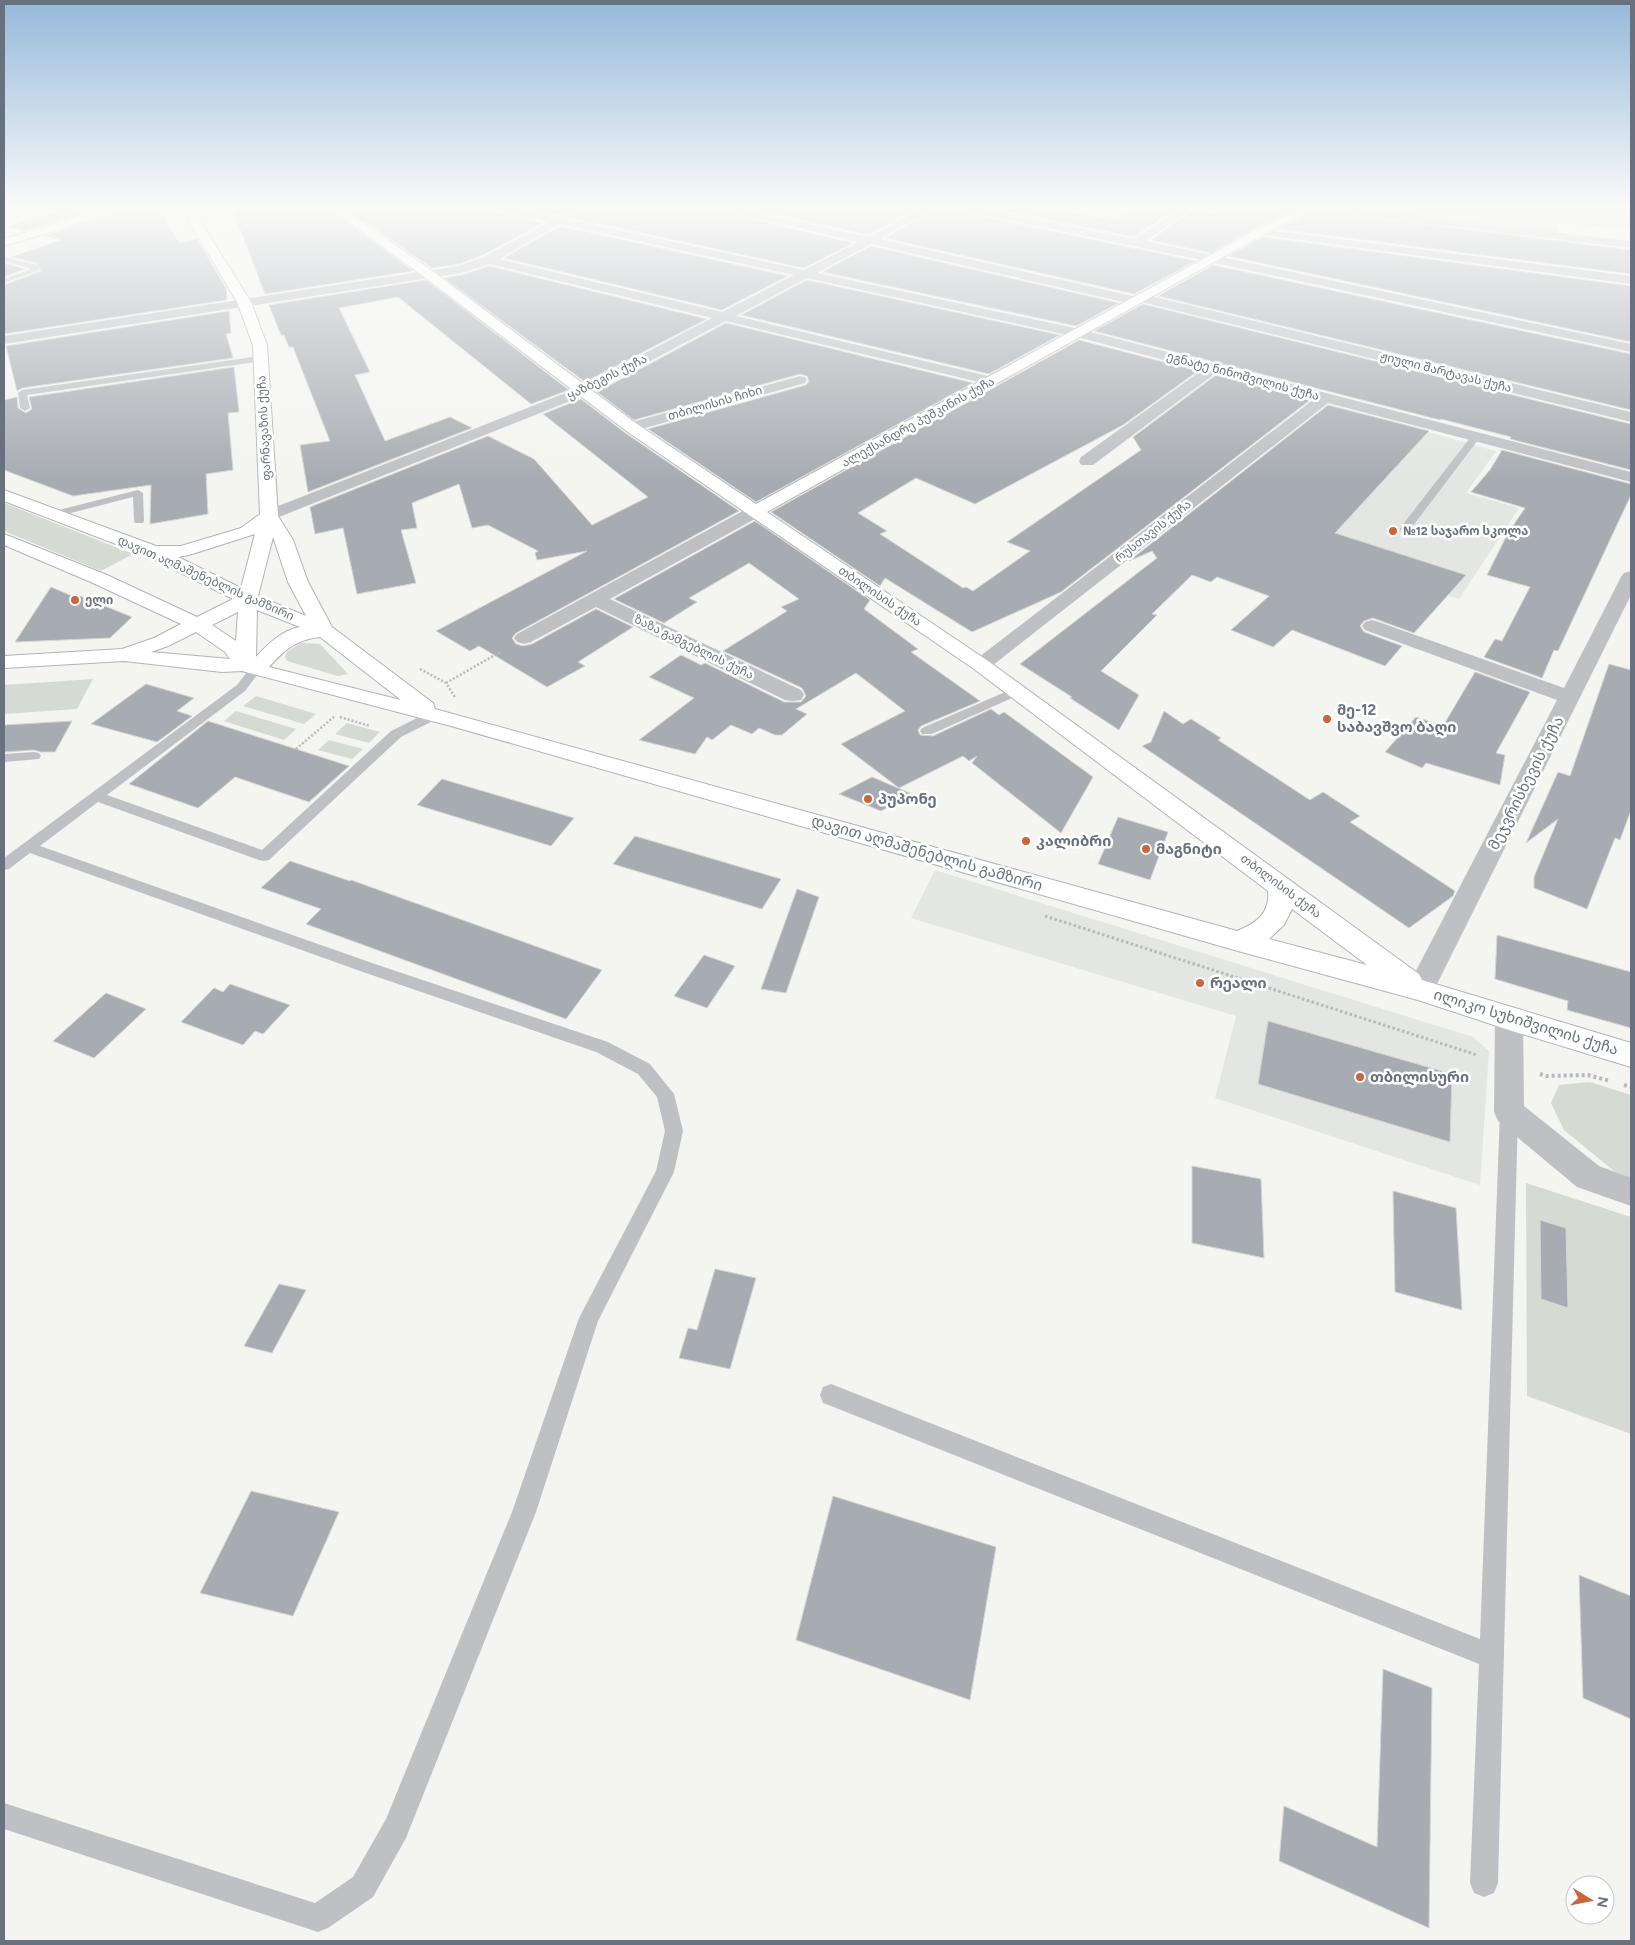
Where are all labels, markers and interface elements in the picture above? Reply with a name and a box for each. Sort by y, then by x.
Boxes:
street label: ეგნატე ნინოშვილის ქუჩა [1165,349,1321,404]
street label: ჟიული შარტავას ქუჩა [1379,349,1513,396]
street label: ყაზბეგის ქუჩა [565,352,649,402]
street label: ალექსანდრე პუშკინის ქუჩა [839,374,997,471]
street label: ფარნავაზის ქუჩა [254,375,274,481]
street label: თბილისის ჩიხი [666,383,764,424]
street label: რუსთავის ქუჩა [1112,497,1194,565]
place label: №12 საჯარო სკოლა [1403,524,1528,539]
marker: №12 საჯარო სკოლა [1387,525,1399,537]
street label: დავით აღმაშენებლის გამზირი [115,533,296,624]
street label: თბილისის ქუჩა [835,563,924,630]
place label: ელი [85,593,113,608]
marker: ელი [69,594,81,606]
street label: ზაზა გამგებლის ქუჩა [632,612,756,683]
place label: მე-12 საბავშვო ბაღი [1337,701,1456,736]
marker: მე-12 საბავშვო ბაღი [1321,713,1333,725]
street label: მეჯვრისხევის ქუჩა [1485,713,1567,853]
place label: პუპონე [878,790,937,808]
marker: პუპონე [862,793,874,805]
street label: დავით აღმაშენებლის გამზირი [809,811,1045,895]
place label: კალიბრი [1036,832,1111,850]
marker: კალიბრი [1020,835,1032,847]
place label: მაგნიტი [1156,840,1222,858]
marker: მაგნიტი [1140,843,1152,855]
street label: თბილისის ქუჩა [1237,851,1324,922]
place label: რეალი [1210,974,1267,992]
marker: რეალი [1194,977,1206,989]
street label: ილიკო სუხიშვილის ქუჩა [1432,985,1620,1059]
place label: თბილისური [1370,1068,1469,1086]
marker: თბილისური [1354,1071,1366,1083]
north arrow [1565,1875,1615,1925]
text: N [1593,1895,1612,1909]

